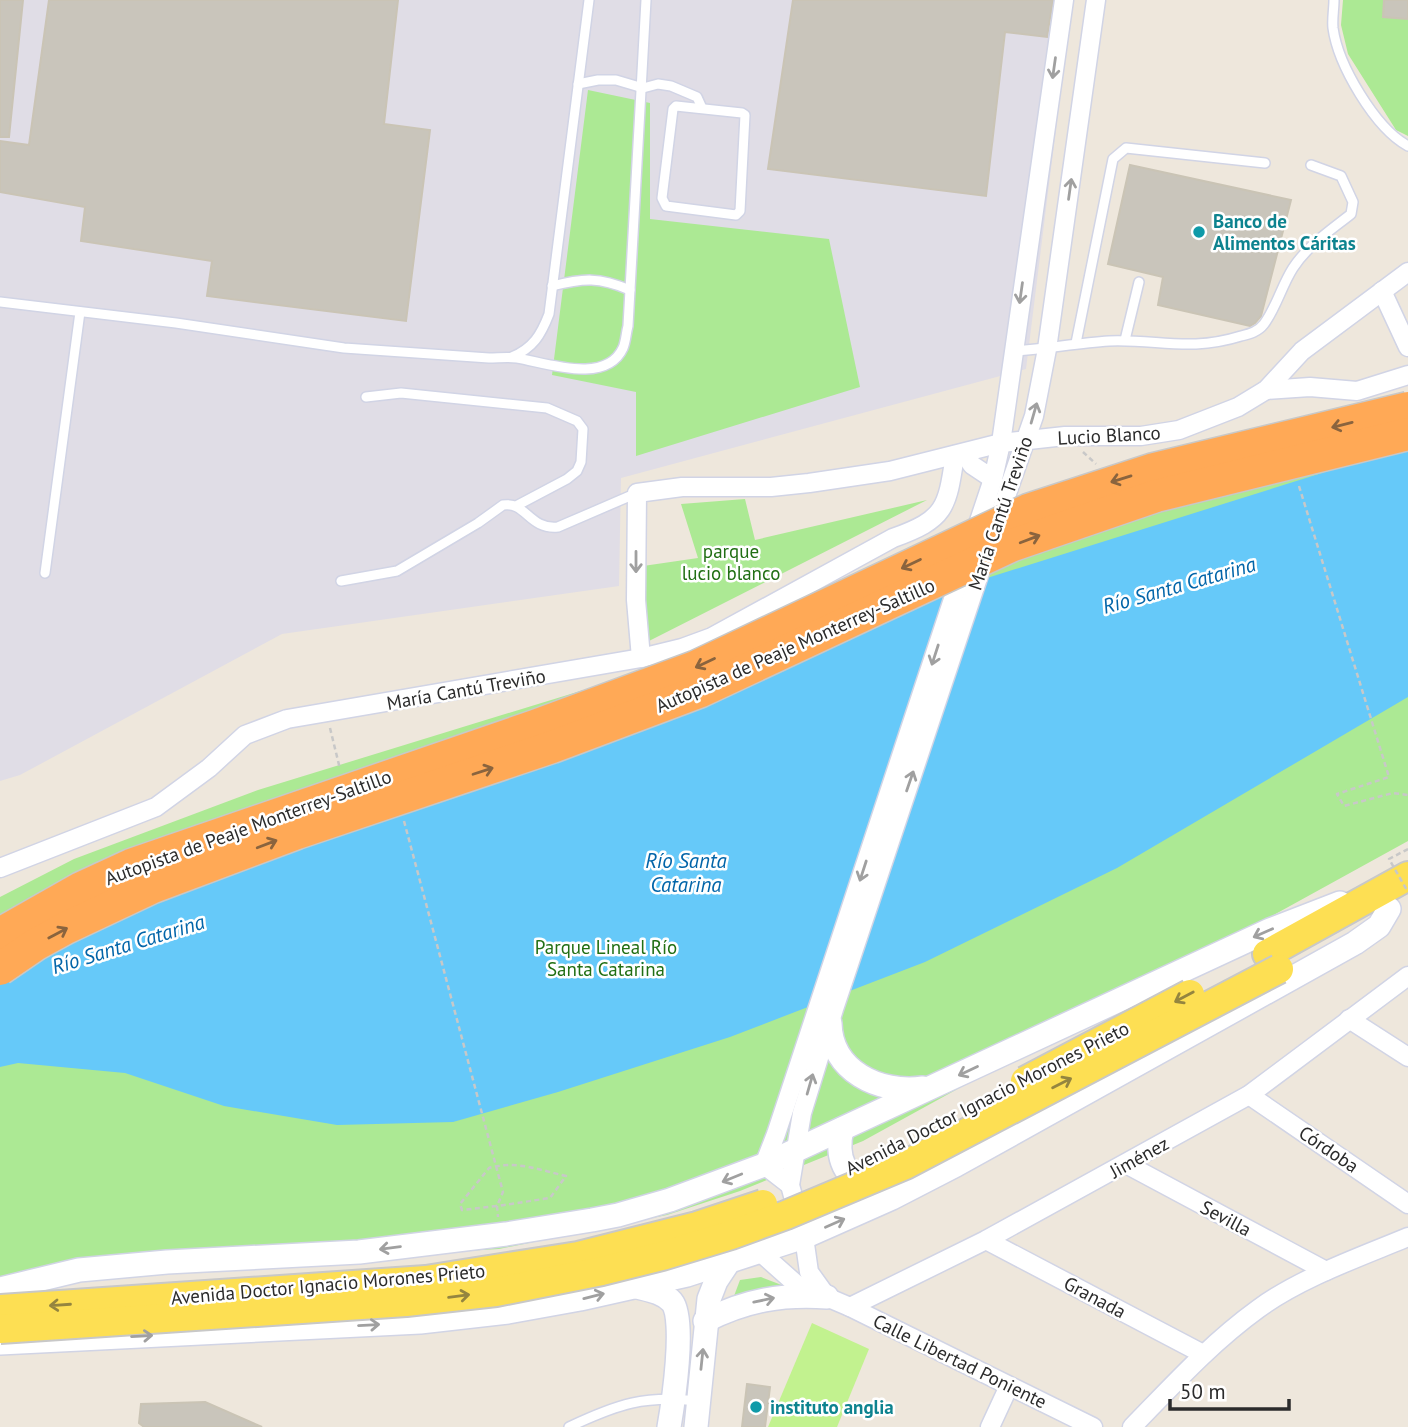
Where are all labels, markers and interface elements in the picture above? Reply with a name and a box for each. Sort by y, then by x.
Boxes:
one-way arrow [1047,56,1060,78]
one-way arrow [1063,178,1076,201]
place label: Banco de Alimentos Cáritas [1213,209,1356,255]
marker: Banco de Alimentos Cáritas [1191,224,1207,240]
one-way arrow [1015,281,1028,304]
one-way arrow [1028,403,1041,425]
one-way arrow [1331,418,1354,432]
street label: Lucio Blanco [1057,420,1161,450]
street label: María Cantú Treviño [962,433,1038,593]
one-way arrow [1110,474,1132,487]
one-way arrow [1018,531,1040,544]
park label: parque lucio blanco [682,539,780,585]
one-way arrow [629,550,643,573]
water label: Río Santa Catarina [1099,550,1260,620]
one-way arrow [901,558,922,572]
street label: Autopista de Peaje Monterrey-Saltillo [652,572,938,718]
one-way arrow [927,644,940,666]
one-way arrow [695,657,717,670]
street label: María Cantú Treviño [385,663,547,715]
street label: Autopista de Peaje Monterrey-Saltillo [102,764,394,890]
one-way arrow [471,764,493,776]
one-way arrow [905,771,917,793]
one-way arrow [256,837,278,849]
water label: Río Santa Catarina [645,847,728,898]
one-way arrow [856,860,869,882]
water label: Río Santa Catarina [48,908,208,980]
one-way arrow [47,925,68,939]
one-way arrow [1252,927,1274,940]
park label: Parque Lineal Río Santa Catarina [535,935,677,981]
one-way arrow [1175,990,1195,1004]
street label: Avenida Doctor Ignacio Morones Prieto [841,1016,1133,1180]
one-way arrow [958,1065,979,1078]
one-way arrow [804,1073,817,1096]
one-way arrow [1051,1076,1072,1090]
street label: Córdoba [1295,1120,1363,1178]
street label: Jiménez [1104,1131,1173,1184]
one-way arrow [721,1172,743,1185]
street label: Sevilla [1196,1195,1256,1241]
one-way arrow [824,1216,845,1229]
one-way arrow [379,1241,402,1254]
street label: Avenida Doctor Ignacio Morones Prieto [170,1258,486,1310]
street label: Granada [1060,1271,1130,1323]
one-way arrow [447,1289,470,1302]
one-way arrow [582,1289,605,1302]
one-way arrow [752,1292,775,1306]
one-way arrow [50,1299,72,1312]
street label: Calle Libertad Poniente [869,1308,1051,1414]
one-way arrow [357,1318,380,1331]
one-way arrow [130,1329,152,1342]
one-way arrow [696,1348,709,1371]
scale bar [1170,1368,1289,1412]
text: 50 m [1180,1378,1226,1405]
place label: instituto anglia [770,1395,894,1419]
marker: instituto anglia [748,1399,764,1415]

